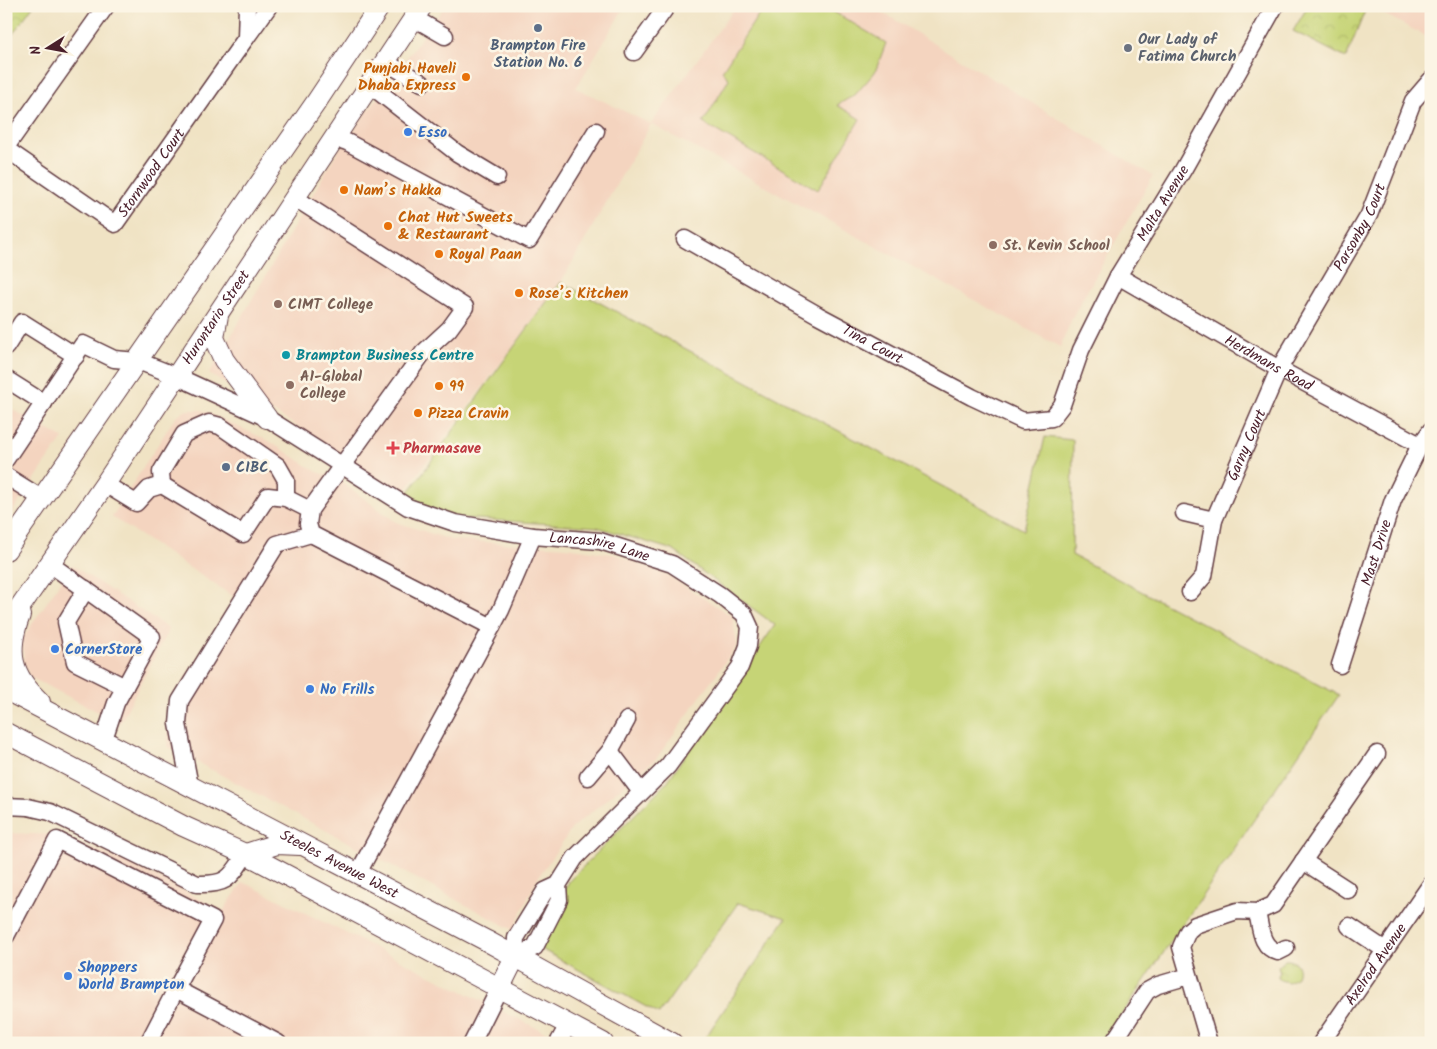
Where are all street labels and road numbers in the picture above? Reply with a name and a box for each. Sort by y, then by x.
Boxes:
street label: Stornwood Court [112,124,192,223]
street label: Malta Avenue [1131,161,1196,246]
street label: Parsonby Court [1328,180,1393,276]
street label: Hurontario Street [176,265,257,370]
street label: Tina Court [837,319,907,371]
street label: Herdmans Road [1219,329,1318,398]
street label: Garny Court [1221,405,1273,485]
street label: Mast Drive [1355,516,1399,589]
street label: Lancashire Lane [548,526,653,569]
street label: Steeles Avenue West [275,824,403,906]
street label: Axelrod Avenue [1339,918,1414,1011]

